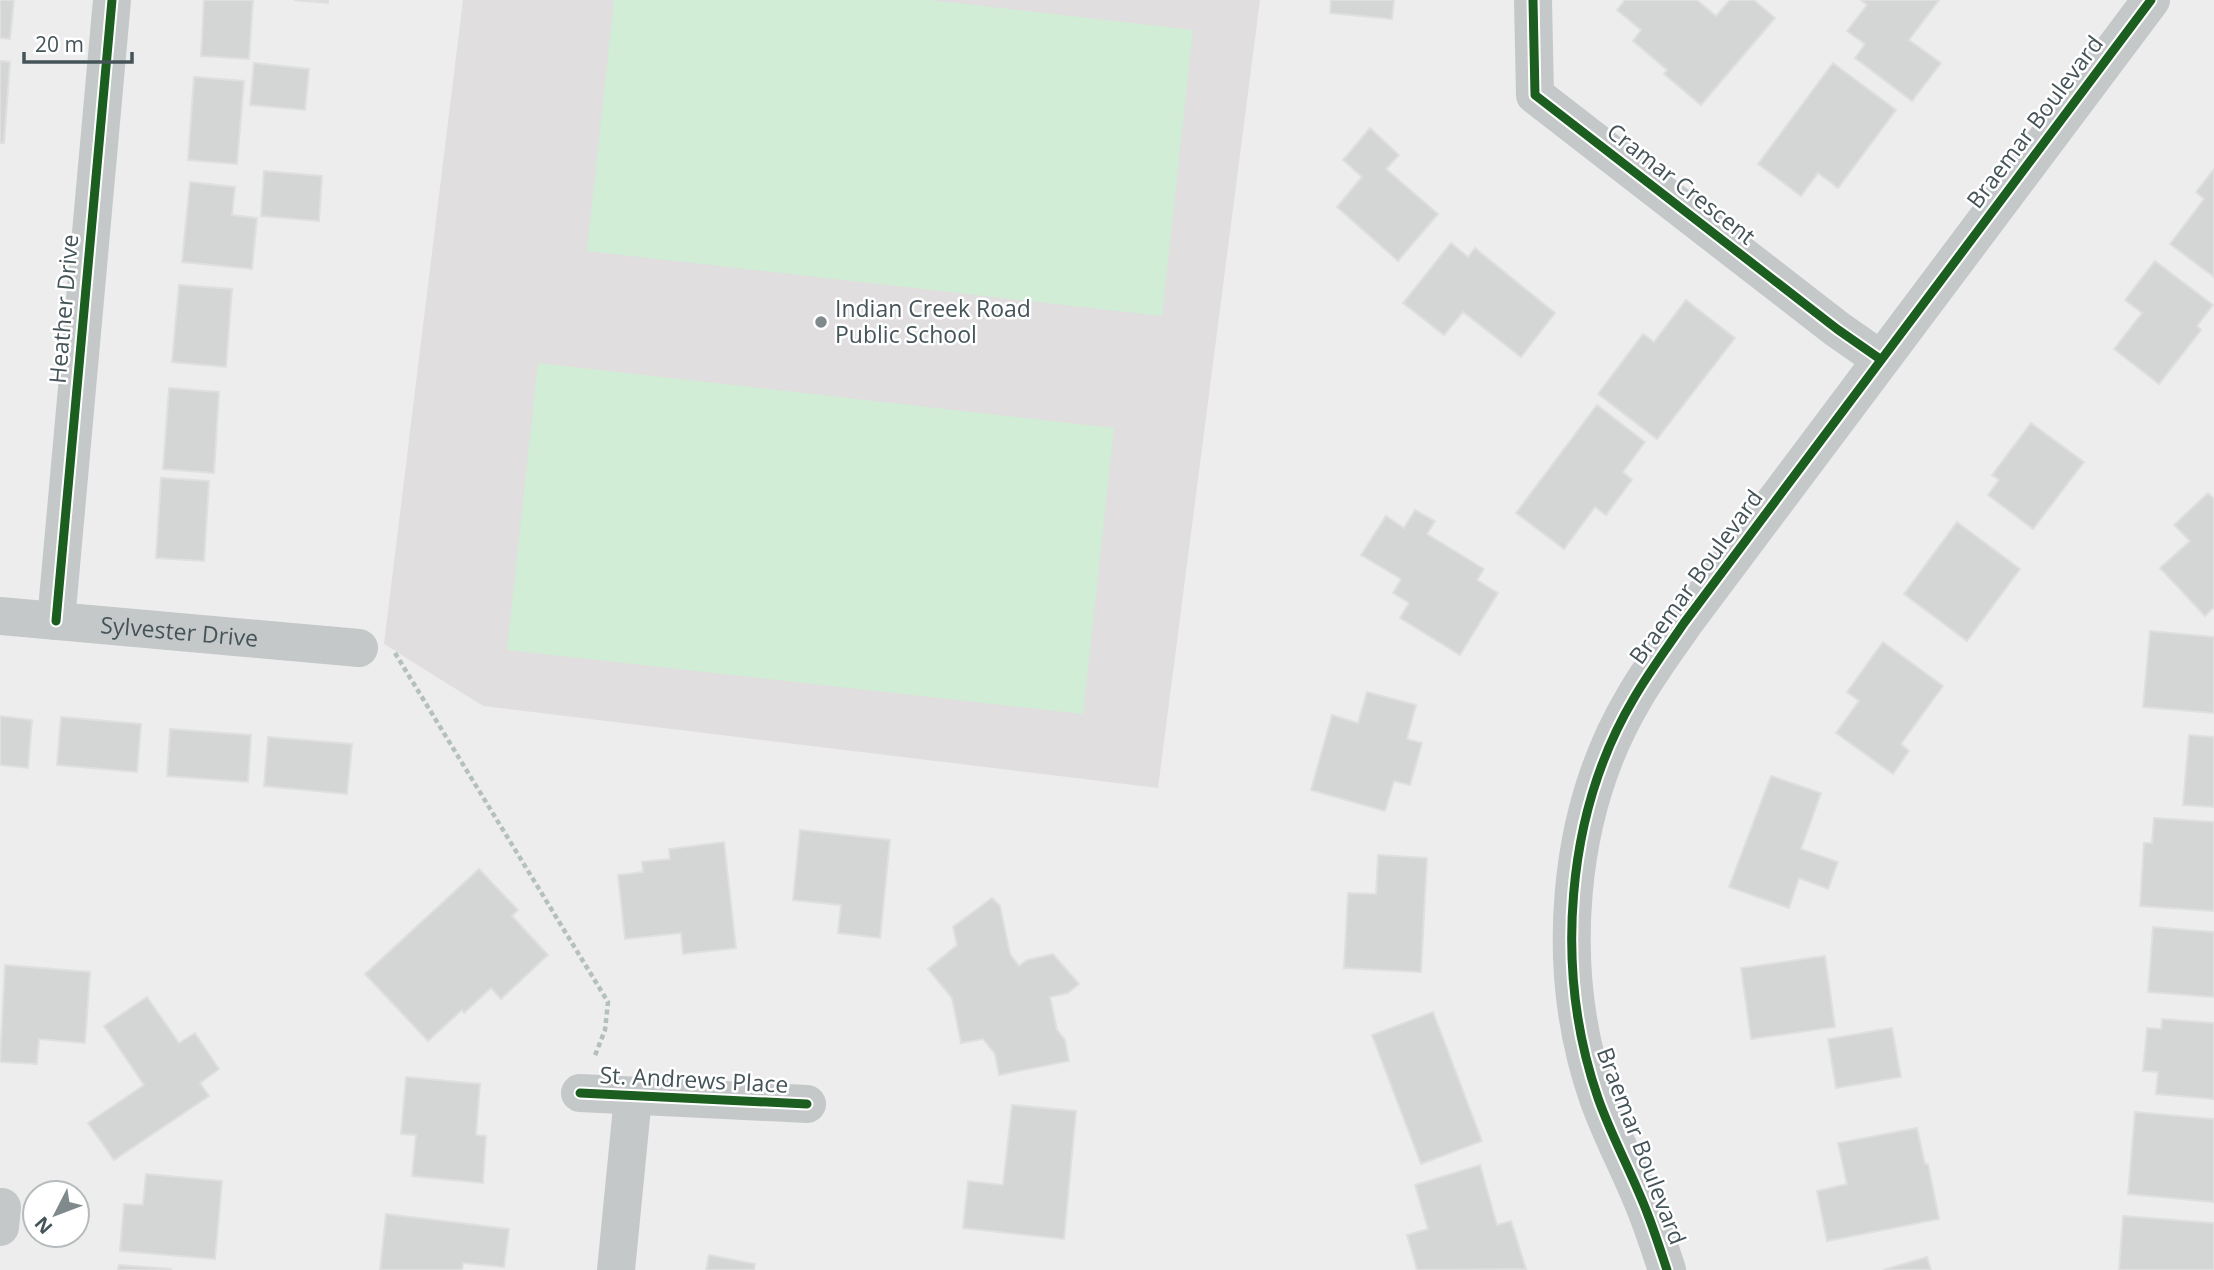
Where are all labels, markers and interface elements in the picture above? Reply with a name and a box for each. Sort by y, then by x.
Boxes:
scale bar [24,21,133,65]
street label: Braemar Boulevard [1959,28,2110,214]
text: 20 m [35,30,84,58]
street label: Cramar Crescent [1601,115,1762,251]
street label: Heather Drive [41,233,85,385]
place label: Indian Creek Road Public School [835,292,1031,350]
marker: Indian Creek Road Public School [813,314,829,330]
street label: Braemar Boulevard [1621,483,1769,670]
street label: Sylvester Drive [99,608,260,654]
street label: Braemar Boulevard [1590,1043,1694,1249]
street label: St. Andrews Place [599,1058,789,1100]
north arrow [21,1179,91,1249]
text: N [29,1211,58,1240]

